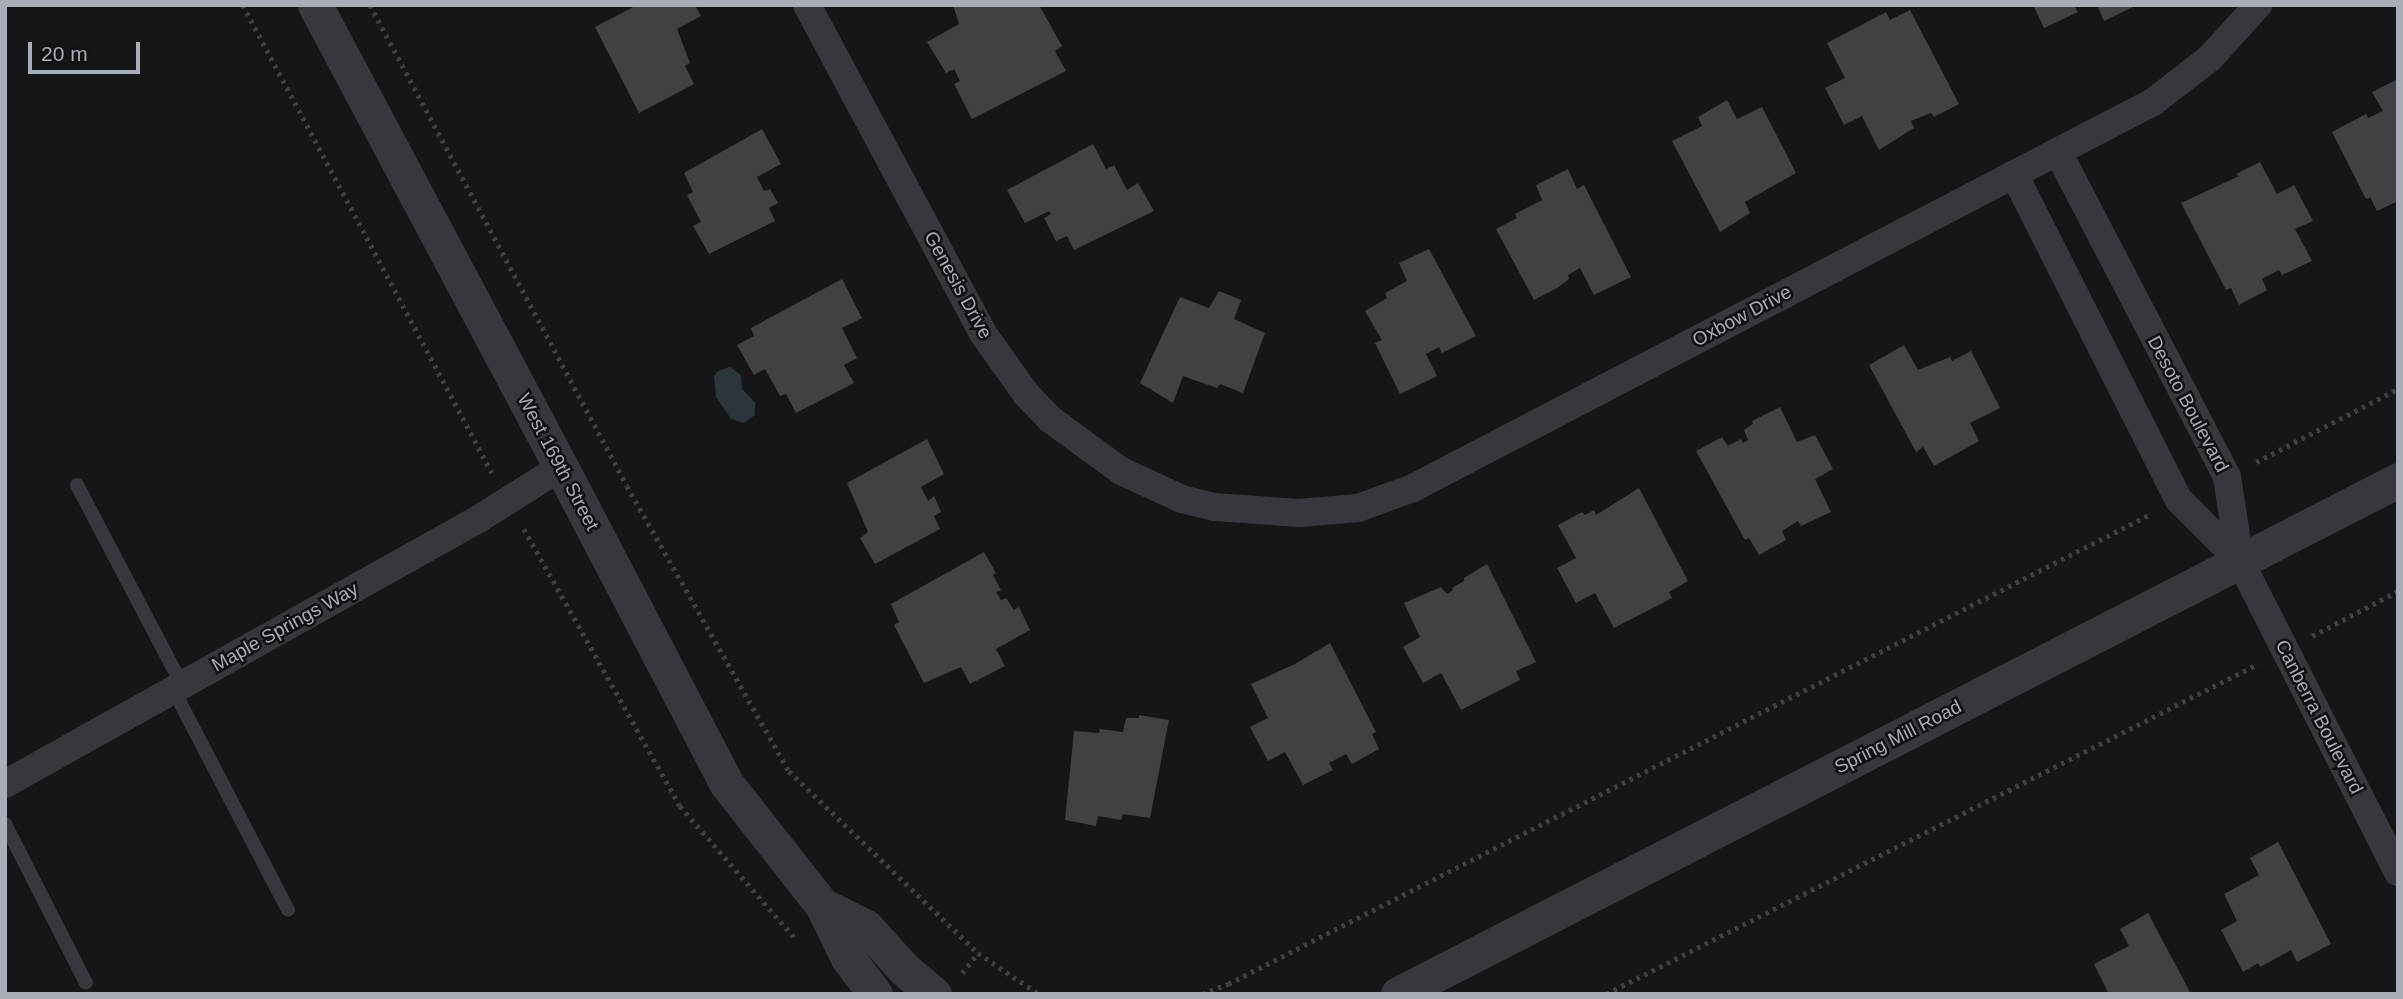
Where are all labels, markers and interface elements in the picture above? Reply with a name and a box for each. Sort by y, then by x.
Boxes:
scale bar [32,28,144,72]
text: 20 m [41,42,88,65]
street label: Genesis Drive [919,227,997,343]
street label: Oxbow Drive [1689,280,1795,352]
street label: Desoto Boulevard [2142,332,2234,476]
street label: West 169th Street [512,390,604,534]
street label: Maple Springs Way [208,577,362,677]
street label: Canberra Boulevard [2270,636,2368,798]
street label: Spring Mill Road [1831,695,1965,779]

